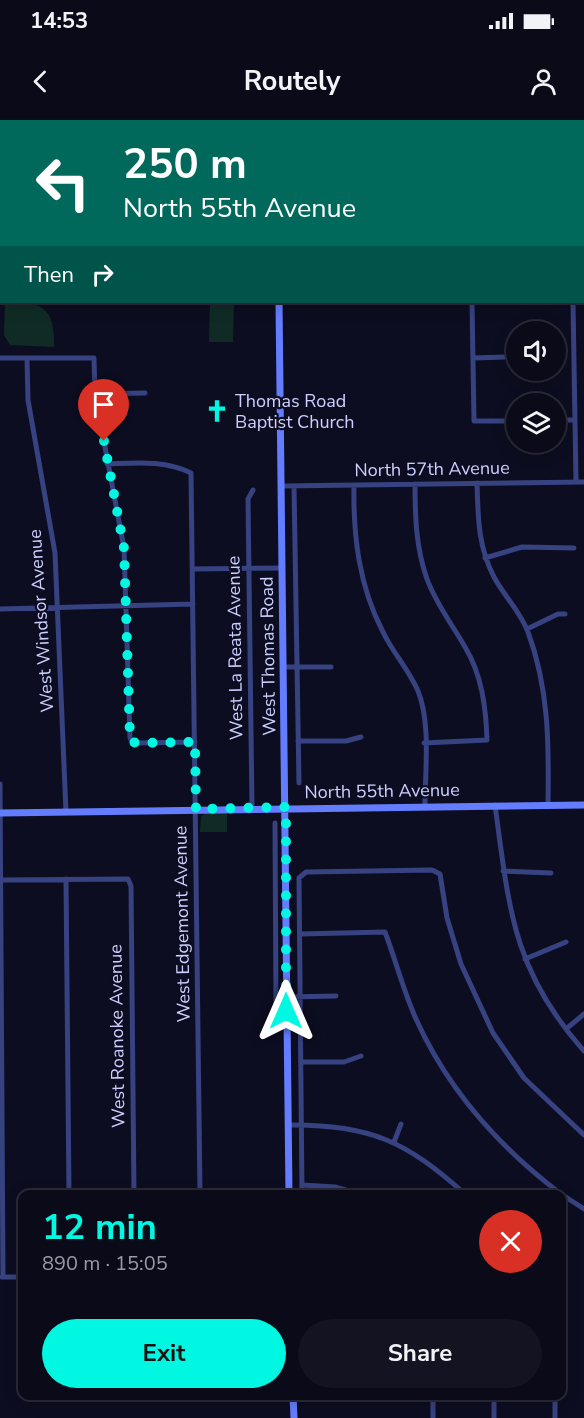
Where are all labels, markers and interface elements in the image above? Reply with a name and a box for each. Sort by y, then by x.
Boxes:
text: 14:53 [30,6,88,36]
text: Routely [244,63,340,100]
icon: back [24,65,57,98]
icon: person [527,65,560,98]
text: 250 m [123,136,247,193]
icon: left [24,144,102,222]
text: North 55th Avenue [123,190,356,227]
icon: right [86,258,119,291]
text: Then [24,260,74,290]
map controls [506,321,566,453]
button: sound [506,321,566,381]
pin [78,379,129,441]
icon: arrive [87,388,120,421]
place label: Thomas Road Baptist Church [235,389,354,434]
button: layers [506,393,566,453]
church icon: Thomas Road Baptist Church [204,398,230,424]
street label: North 57th Avenue [354,456,510,482]
street label: West Windsor Avenue [23,529,59,713]
street label: West La Reata Avenue [221,556,249,740]
street label: West Thomas Road [255,576,281,736]
street label: North 55th Avenue [304,778,460,804]
street label: West Edgemont Avenue [168,825,196,1023]
street label: West Roanoke Avenue [103,944,131,1128]
position arrow [254,979,318,1043]
text: 12 min [42,1203,157,1252]
button: close [479,1210,542,1273]
text: 890 m · 15:05 [42,1250,168,1277]
button: Exit [42,1319,286,1388]
button: Share [298,1319,542,1388]

